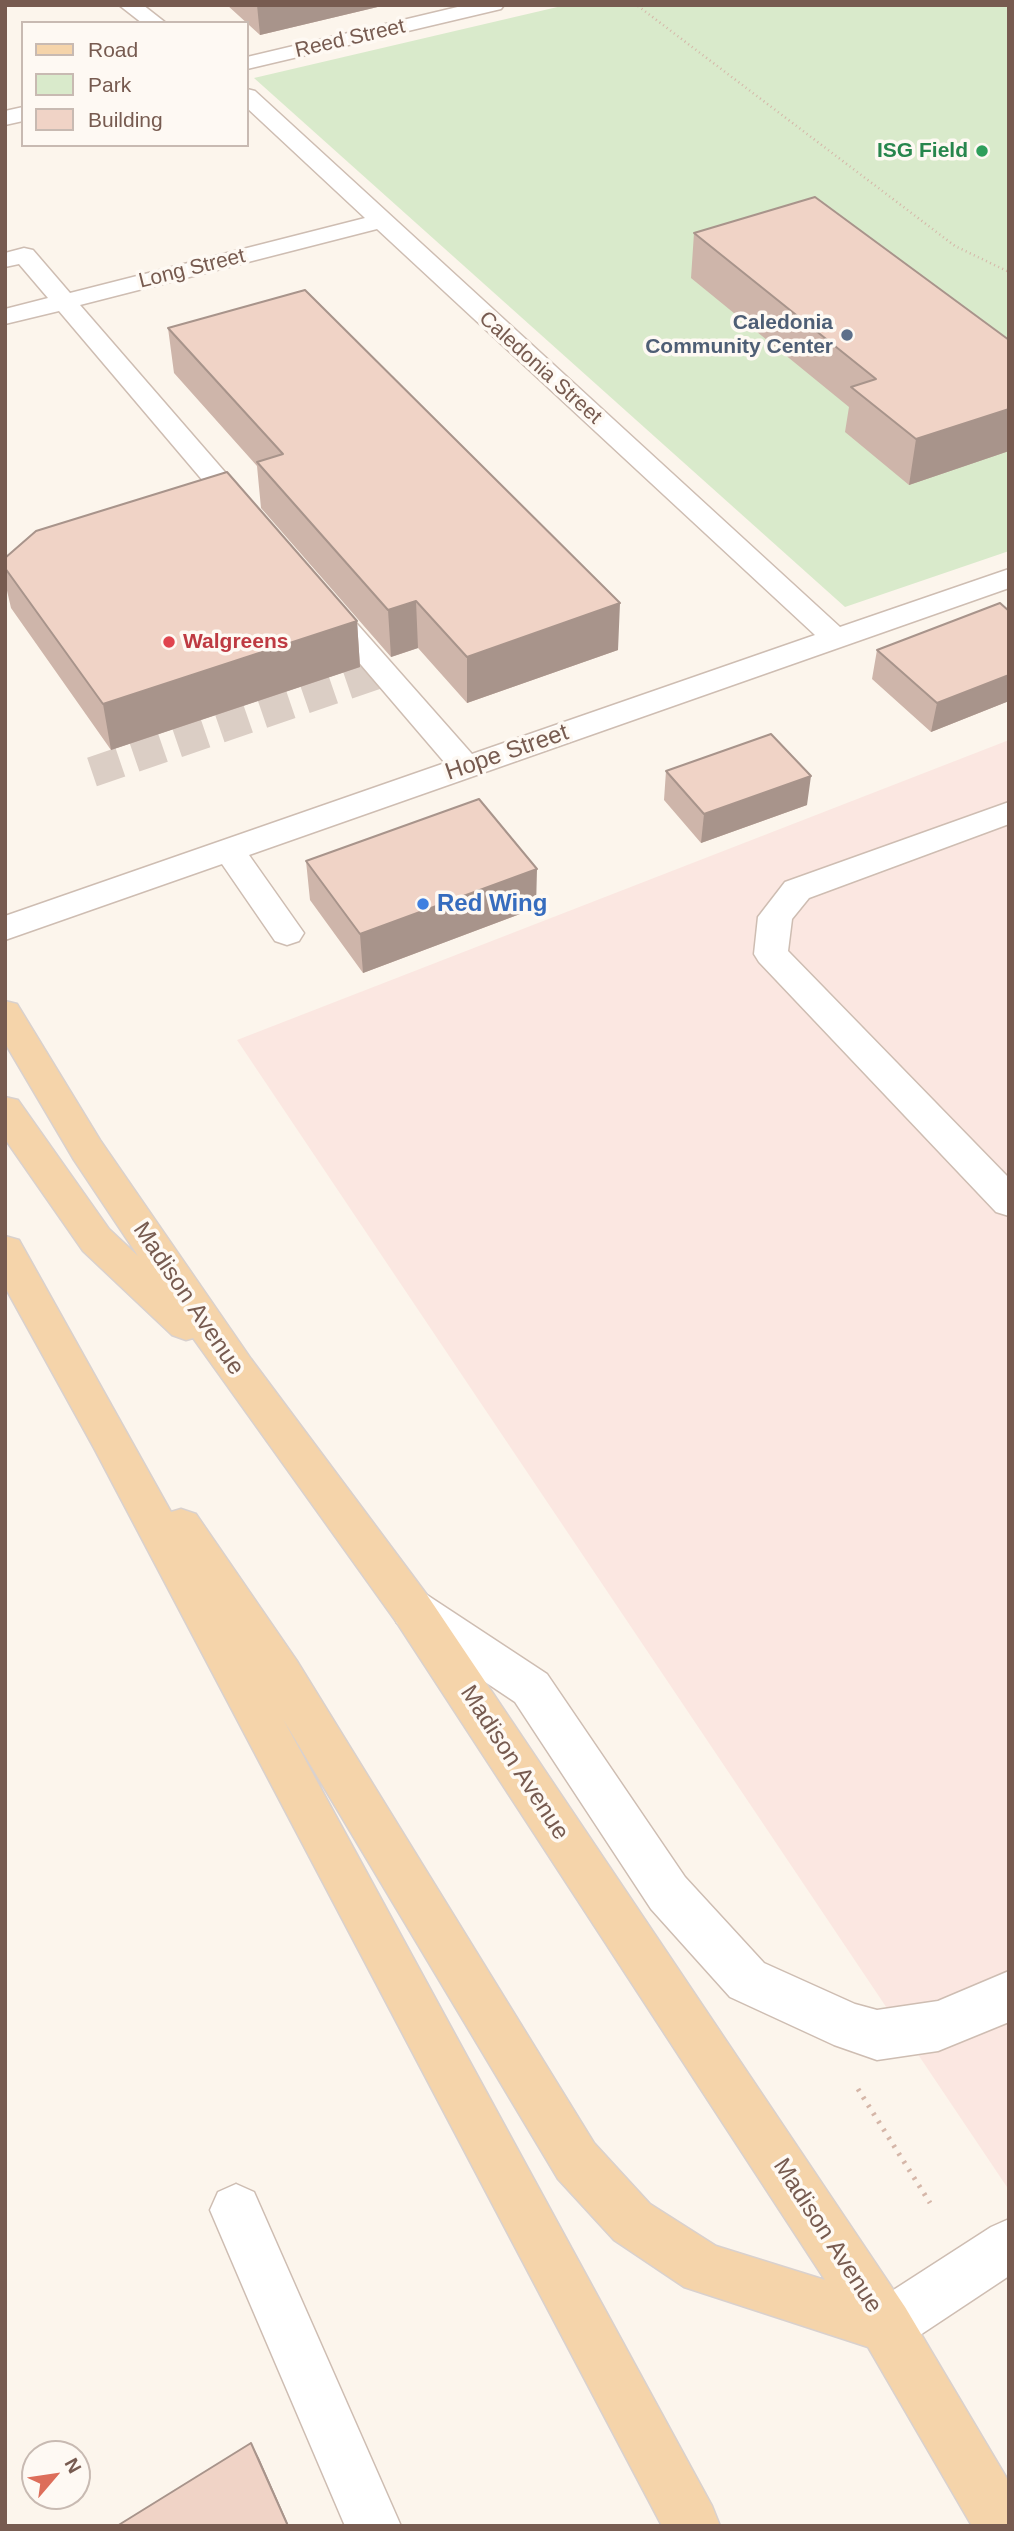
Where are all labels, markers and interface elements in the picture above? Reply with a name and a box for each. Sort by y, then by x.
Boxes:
street label: Reed Street [293,14,407,64]
legend [21,21,248,147]
text: Road [88,38,138,61]
text: Park [88,73,131,96]
text: Building [88,108,163,131]
place label: ISG Field [877,138,968,164]
marker: ISG Field [974,143,990,159]
street label: Long Street [136,244,248,294]
street label: Caledonia Street [473,306,607,430]
place label: Caledonia Community Center [645,310,833,360]
marker: Caledonia Community Center [839,327,855,343]
place label: Walgreens [183,629,288,655]
marker: Walgreens [161,634,177,650]
street label: Hope Street [442,719,572,787]
place label: Red Wing [437,890,547,918]
marker: Red Wing [415,896,431,912]
street label: Madison Avenue [126,1217,250,1381]
street label: Madison Avenue [453,1680,575,1846]
street label: Madison Avenue [766,2153,888,2319]
north arrow [21,2440,91,2510]
text: N [61,2454,86,2477]

